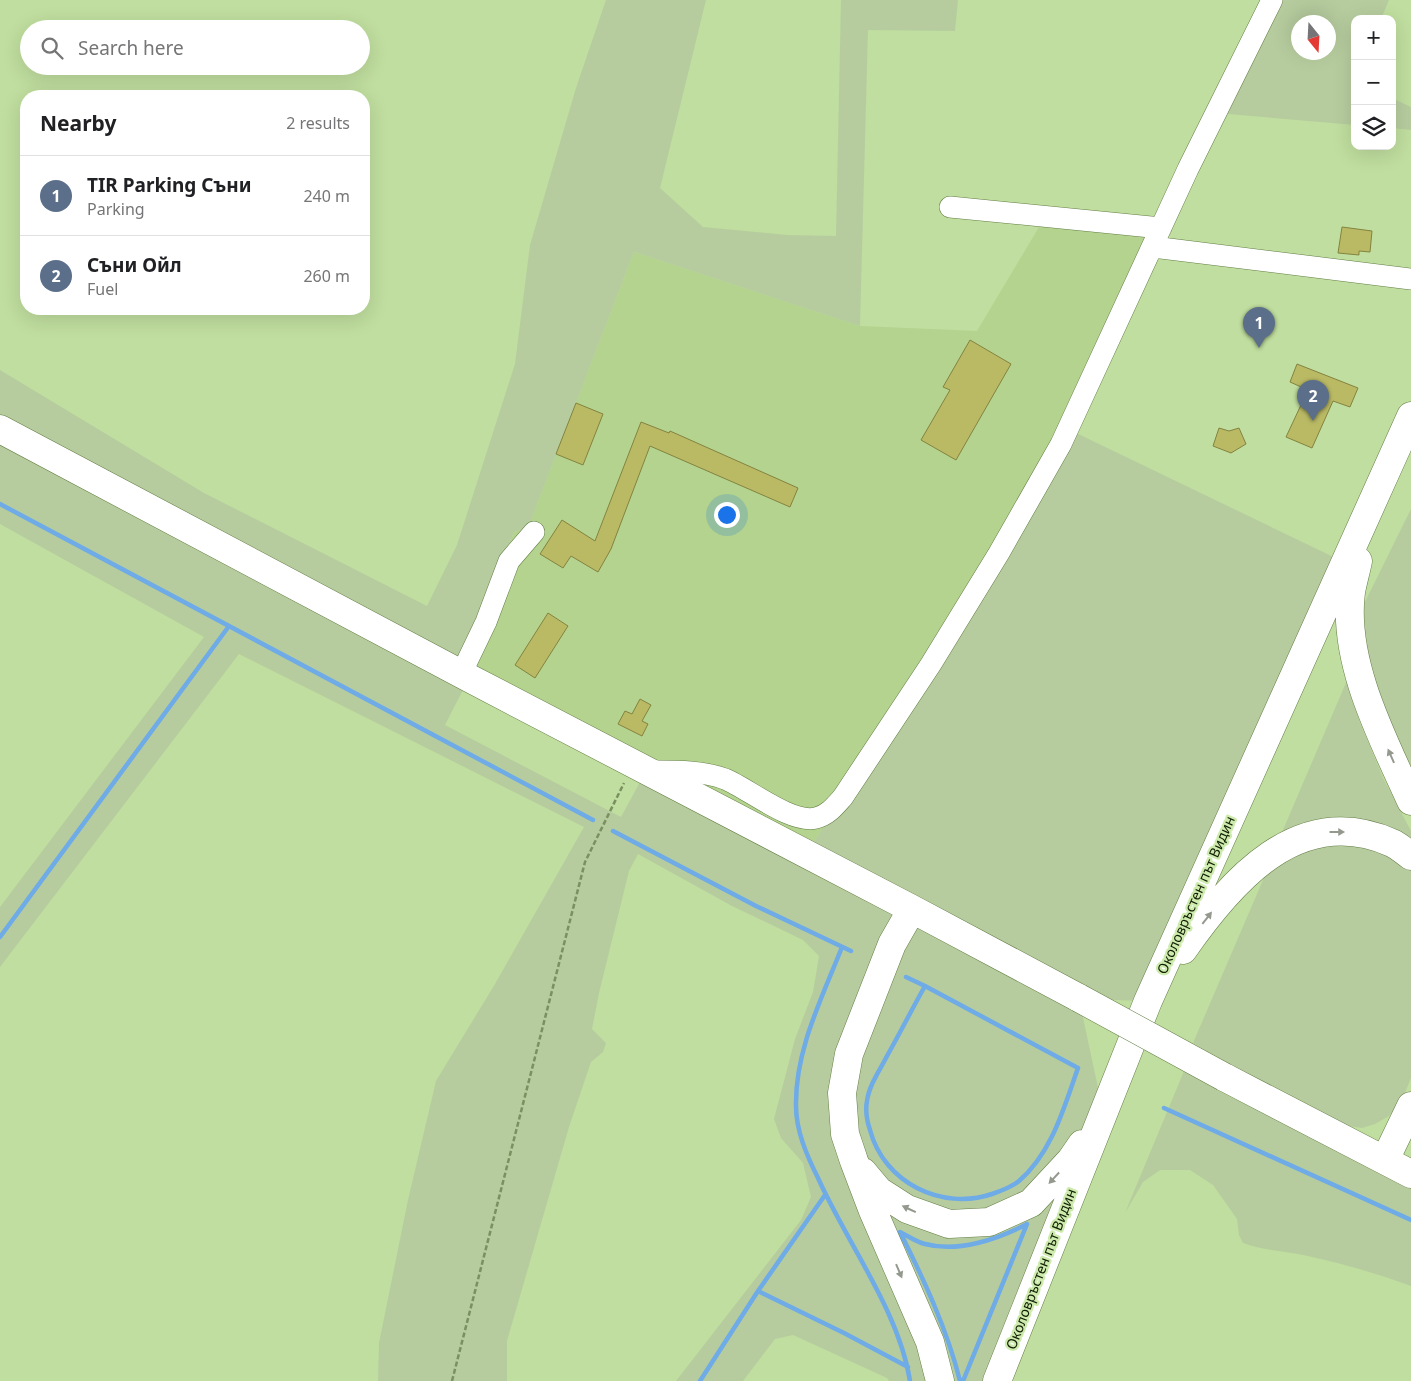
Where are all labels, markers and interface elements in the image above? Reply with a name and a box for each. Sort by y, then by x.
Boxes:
north arrow [1291,15,1336,60]
map controls [1351,15,1396,150]
button: + [1351,15,1396,60]
search box [20,20,370,75]
icon: search [38,34,66,62]
text: Search here [78,35,184,61]
button: − [1351,60,1396,105]
button: layers [1351,105,1396,150]
text: Nearby [40,109,116,137]
text: 2 results [286,112,350,134]
text: TIR Parking Съни [87,172,251,198]
text: 1 [51,185,61,207]
text: 240 m [303,185,350,207]
text: Parking [87,198,145,220]
text: Съни Ойл [87,252,182,278]
text: 2 [51,265,61,287]
text: 260 m [303,265,350,287]
text: Fuel [87,278,118,300]
pin: 1 [1243,307,1275,348]
pin: 2 [1297,380,1329,421]
your location [714,502,740,528]
one-way arrow [1386,749,1394,763]
street label: Околовръстен път Видин [1152,813,1239,977]
one-way arrow [1330,828,1346,836]
one-way arrow [1202,911,1212,925]
one-way arrow [1048,1172,1060,1184]
street label: Околовръстен път Видин [1001,1186,1080,1352]
one-way arrow [902,1204,916,1212]
one-way arrow [896,1264,904,1278]

